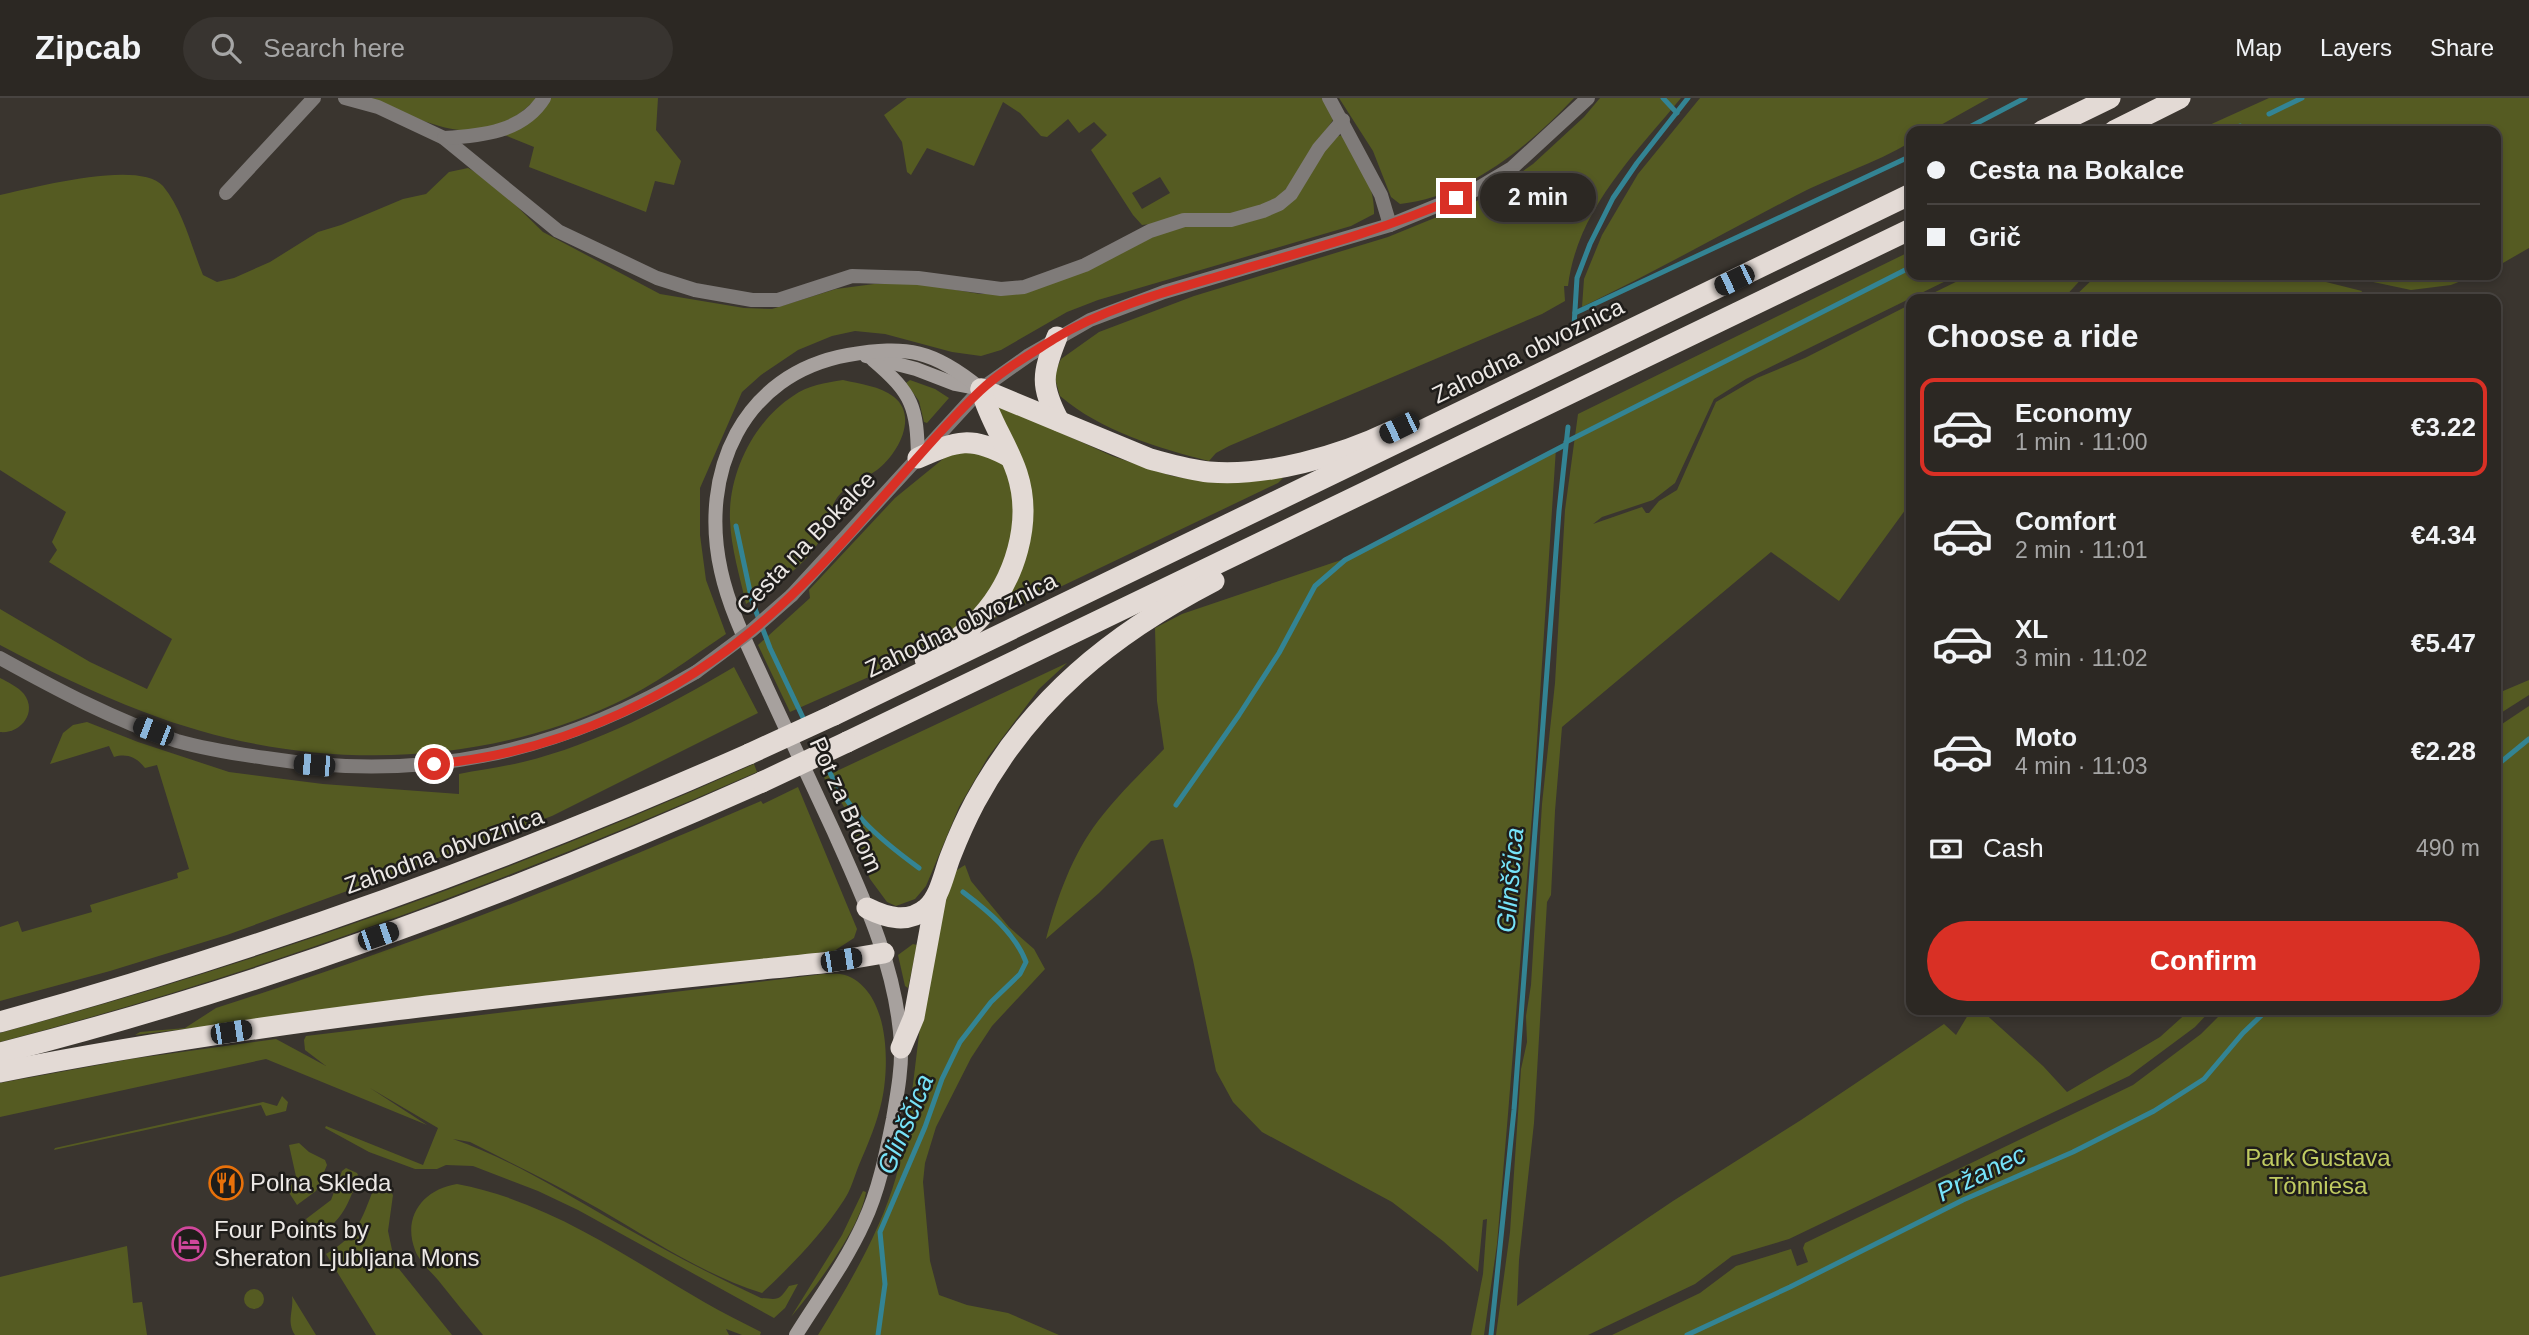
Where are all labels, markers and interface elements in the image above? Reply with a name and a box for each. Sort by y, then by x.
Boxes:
search box [183,17,673,80]
text: Zipcab [35,29,141,66]
icon: search [207,29,245,67]
text: Search here [263,33,405,63]
text: Map [2235,34,2282,61]
text: Layers [2320,34,2392,61]
text: Share [2430,34,2494,61]
text: Cesta na Bokalce [1969,155,2184,185]
callout: 2 min [1480,174,1596,222]
route end [1440,182,1472,214]
text: 2 min [1508,184,1568,210]
text: Grič [1969,222,2021,252]
car [1711,261,1758,299]
street label: Zahodna obvoznica [1428,292,1628,409]
text: Choose a ride [1927,318,2139,354]
icon: car [1931,396,1994,459]
text: Economy [2015,398,2132,428]
car [1376,409,1423,447]
text: €3.22 [2411,412,2476,442]
text: 1 min · 11:00 [2015,429,2148,455]
street label: Cesta na Bokalce [731,466,881,620]
icon: car [1931,504,1994,567]
text: Comfort [2015,506,2116,536]
text: €4.34 [2411,520,2476,550]
text: 2 min · 11:01 [2015,537,2148,563]
street label: Zahodna obvoznica [861,566,1061,683]
icon: car [1931,612,1994,675]
text: XL [2015,614,2048,644]
text: €5.47 [2411,628,2476,658]
text: 3 min · 11:02 [2015,645,2148,671]
car [130,714,177,748]
icon: car [1931,720,1994,783]
text: Moto [2015,722,2077,752]
street label: Pot za Brdom [805,733,888,877]
text: €2.28 [2411,736,2476,766]
route start [418,748,450,780]
car [293,753,336,777]
text: 4 min · 11:03 [2015,753,2148,779]
street label: Zahodna obvoznica [341,802,547,899]
water label: Glinščica [1490,826,1530,934]
icon: cash [1927,830,1965,868]
text: Cash [1983,833,2044,863]
text: 490 m [2416,835,2480,861]
car [355,919,402,953]
button: Confirm [1927,921,2480,1001]
car [819,946,864,974]
car [209,1018,254,1046]
water label: Glinščica [871,1070,939,1178]
water label: Pržanec [1932,1139,2030,1207]
park label: Park Gustava Tönniesa [2245,1144,2391,1199]
restaurant icon: Polna Skleda [207,1164,245,1202]
place label: Polna Skleda [250,1169,392,1196]
place label: Four Points by Sheraton Ljubljana Mons [214,1216,480,1271]
hotel icon: Four Points by Sheraton Ljubljana Mons [170,1225,208,1263]

